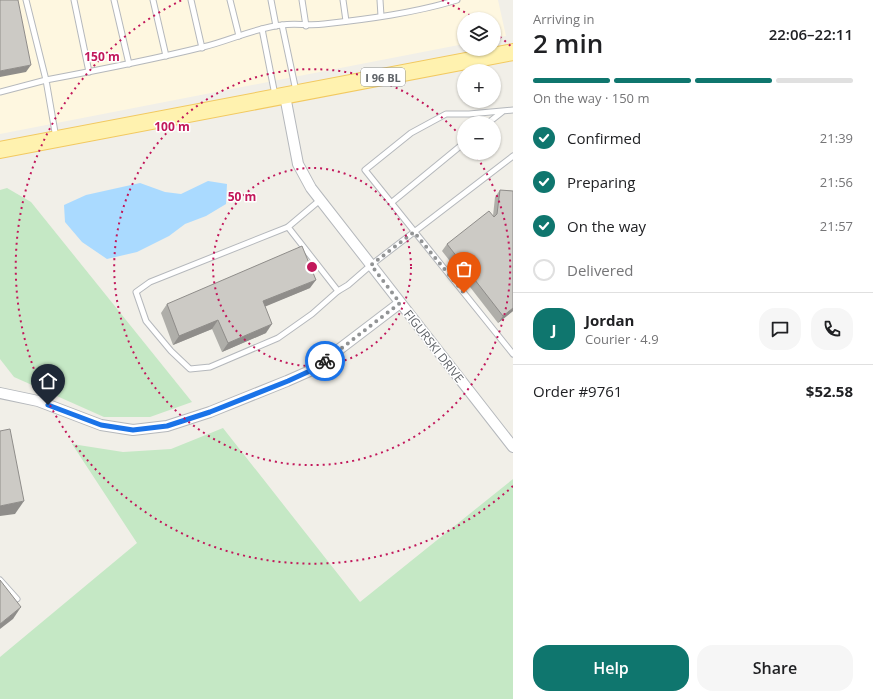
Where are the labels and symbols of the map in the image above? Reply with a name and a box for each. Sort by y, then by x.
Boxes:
text: 150 m [84,48,120,65]
road number: I 96 BL [361,68,405,86]
text: 100 m [154,118,190,135]
text: 50 m [228,188,256,205]
pin [447,252,481,293]
centre of rings [305,260,319,274]
street label: FIGURSKI DRIVE [400,306,468,386]
courier [305,341,345,381]
pin [31,364,65,405]

